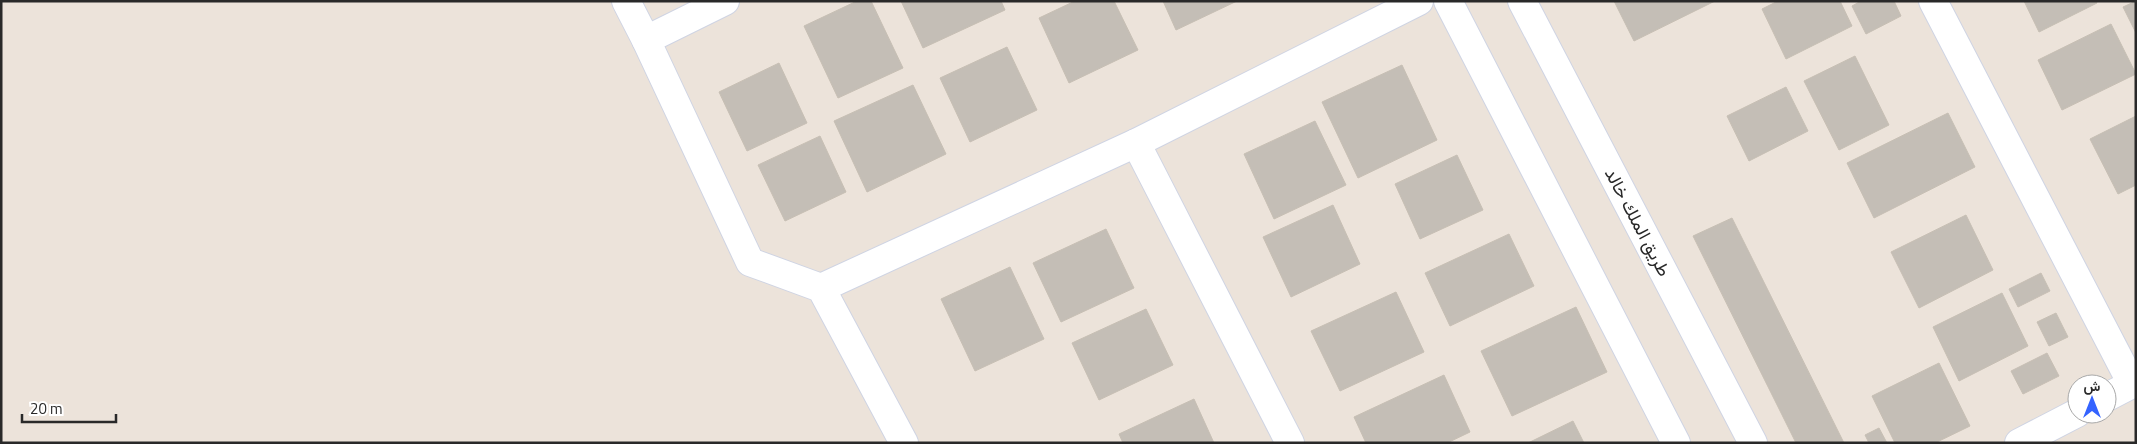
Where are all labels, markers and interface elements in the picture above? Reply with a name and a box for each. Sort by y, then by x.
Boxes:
street label: طريق الملك خالد [1598,163,1678,281]
north arrow [2067,374,2117,424]
text: ش [2084,375,2101,396]
scale bar [22,392,116,424]
text: 20 m [30,397,63,420]

